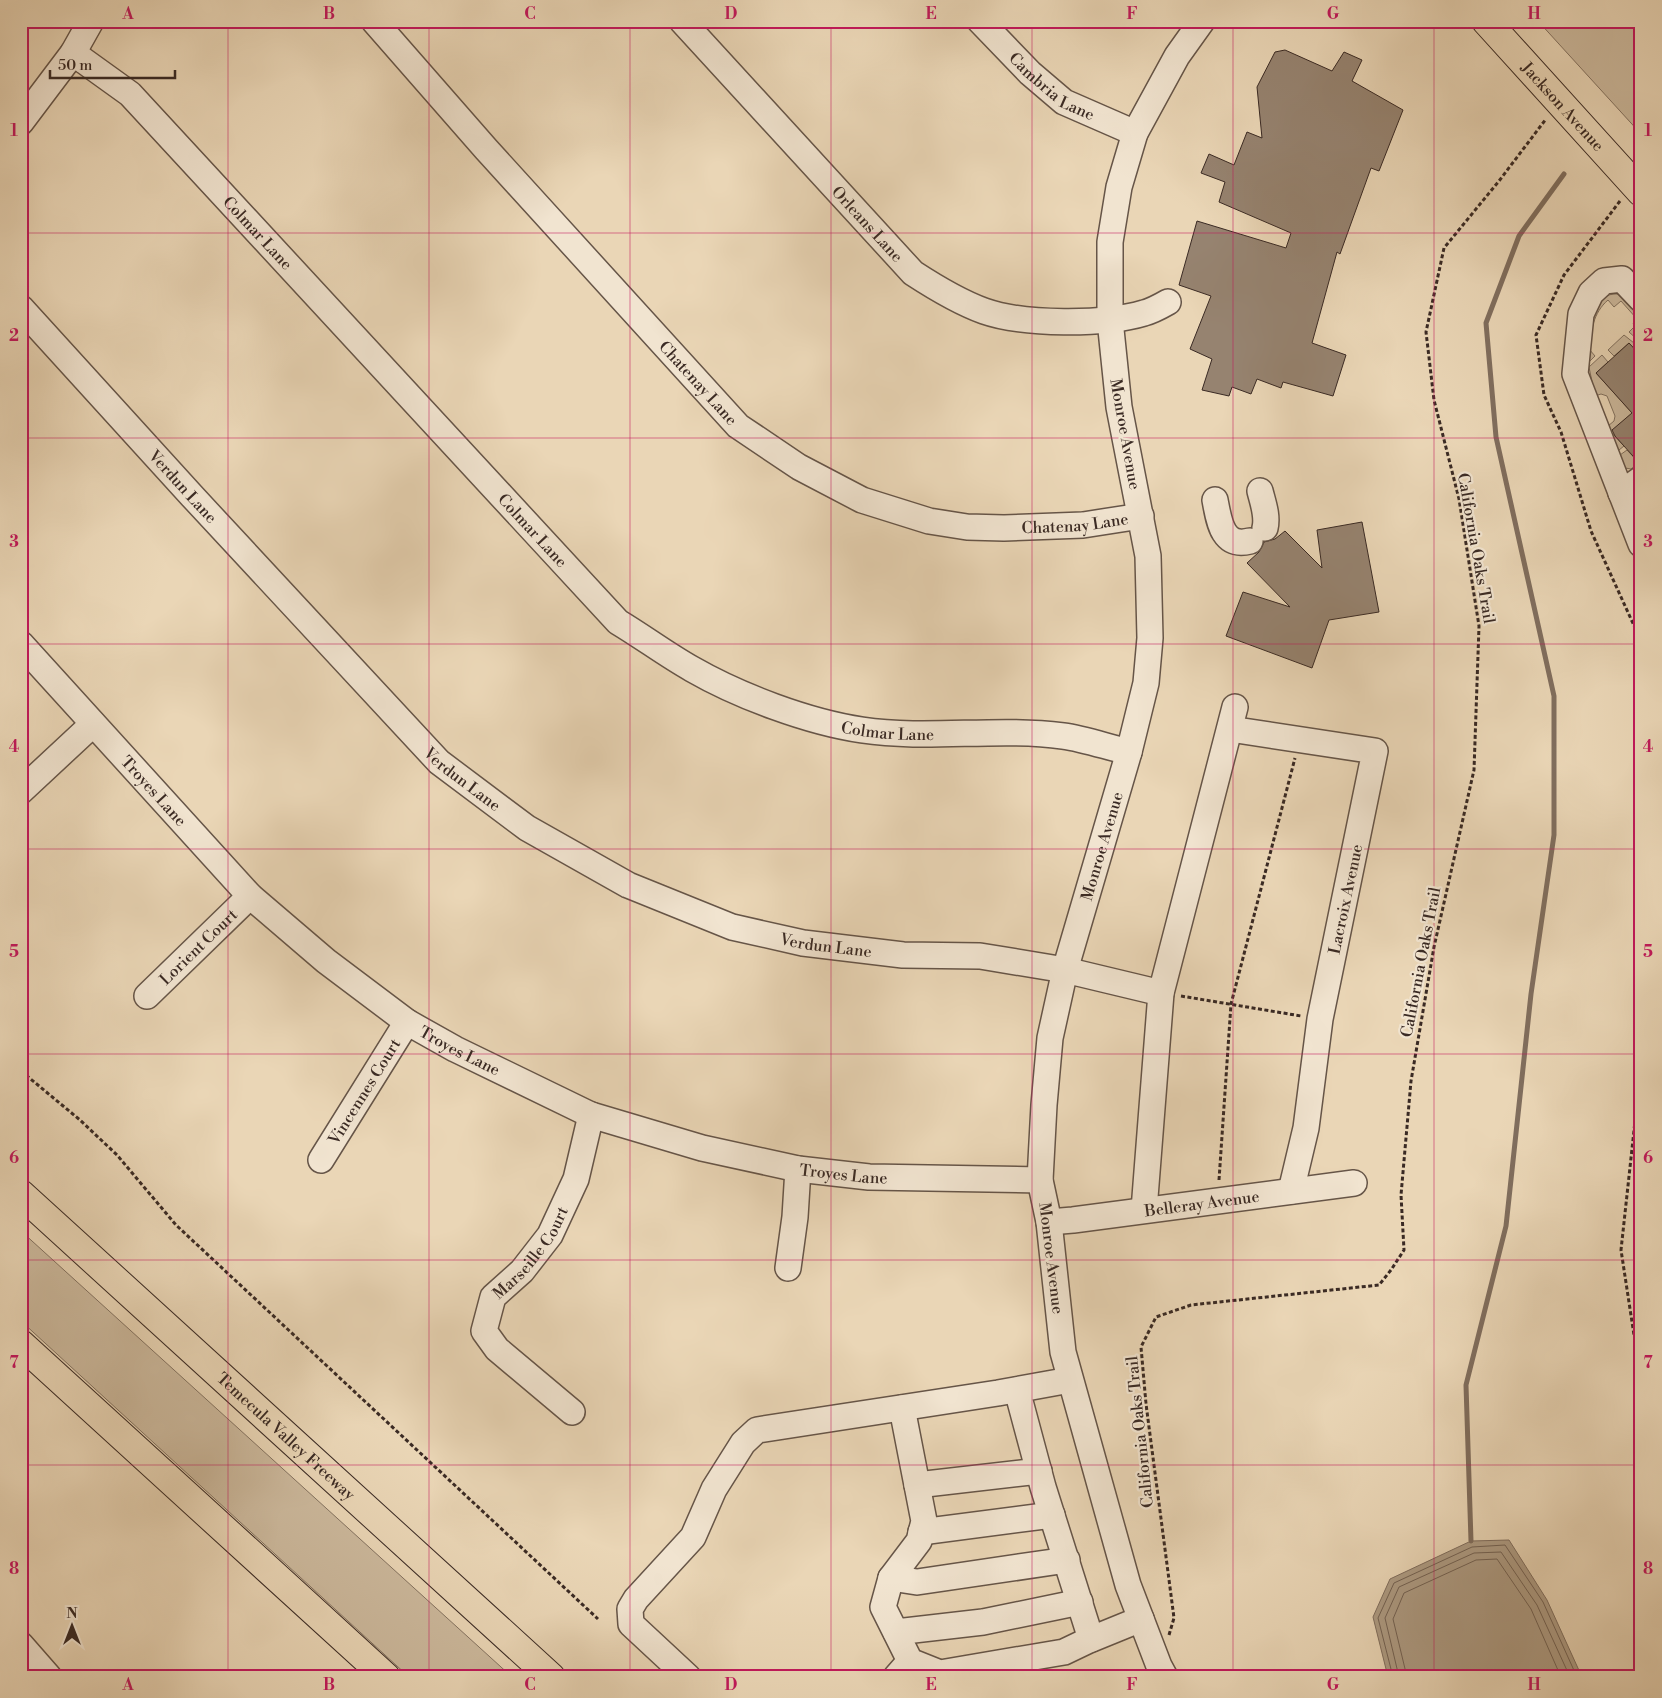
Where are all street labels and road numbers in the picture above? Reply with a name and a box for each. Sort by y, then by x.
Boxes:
street label: Cambria Lane [1004,48,1097,125]
street label: Jackson Avenue [1516,57,1608,156]
street label: Orleans Lane [827,182,907,267]
street label: Colmar Lane [218,192,296,274]
street label: Chatenay Lane [654,337,741,430]
street label: Monroe Avenue [1105,377,1145,491]
street label: Verdun Lane [143,445,221,528]
street label: California Oaks Trail [1453,471,1499,625]
street label: Colmar Lane [493,490,571,572]
street label: Chatenay Lane [1021,509,1130,538]
street label: Colmar Lane [839,717,934,745]
street label: Verdun Lane [418,742,504,816]
street label: Troyes Lane [116,752,191,831]
street label: Monroe Avenue [1077,790,1128,903]
street label: Lacroix Avenue [1325,842,1367,956]
street label: California Oaks Trail [1397,885,1445,1039]
street label: Lorient Court [155,905,242,990]
street label: Verdun Lane [777,929,873,962]
street label: Troyes Lane [416,1022,503,1080]
street label: Vincennes Court [324,1035,405,1149]
street label: Troyes Lane [798,1160,888,1188]
street label: Belleray Avenue [1142,1187,1261,1222]
street label: Monroe Avenue [1034,1201,1068,1315]
street label: Marseille Court [489,1203,573,1304]
street label: California Oaks Trail [1122,1355,1158,1509]
street label: Temecula Valley Freeway [212,1368,359,1505]

